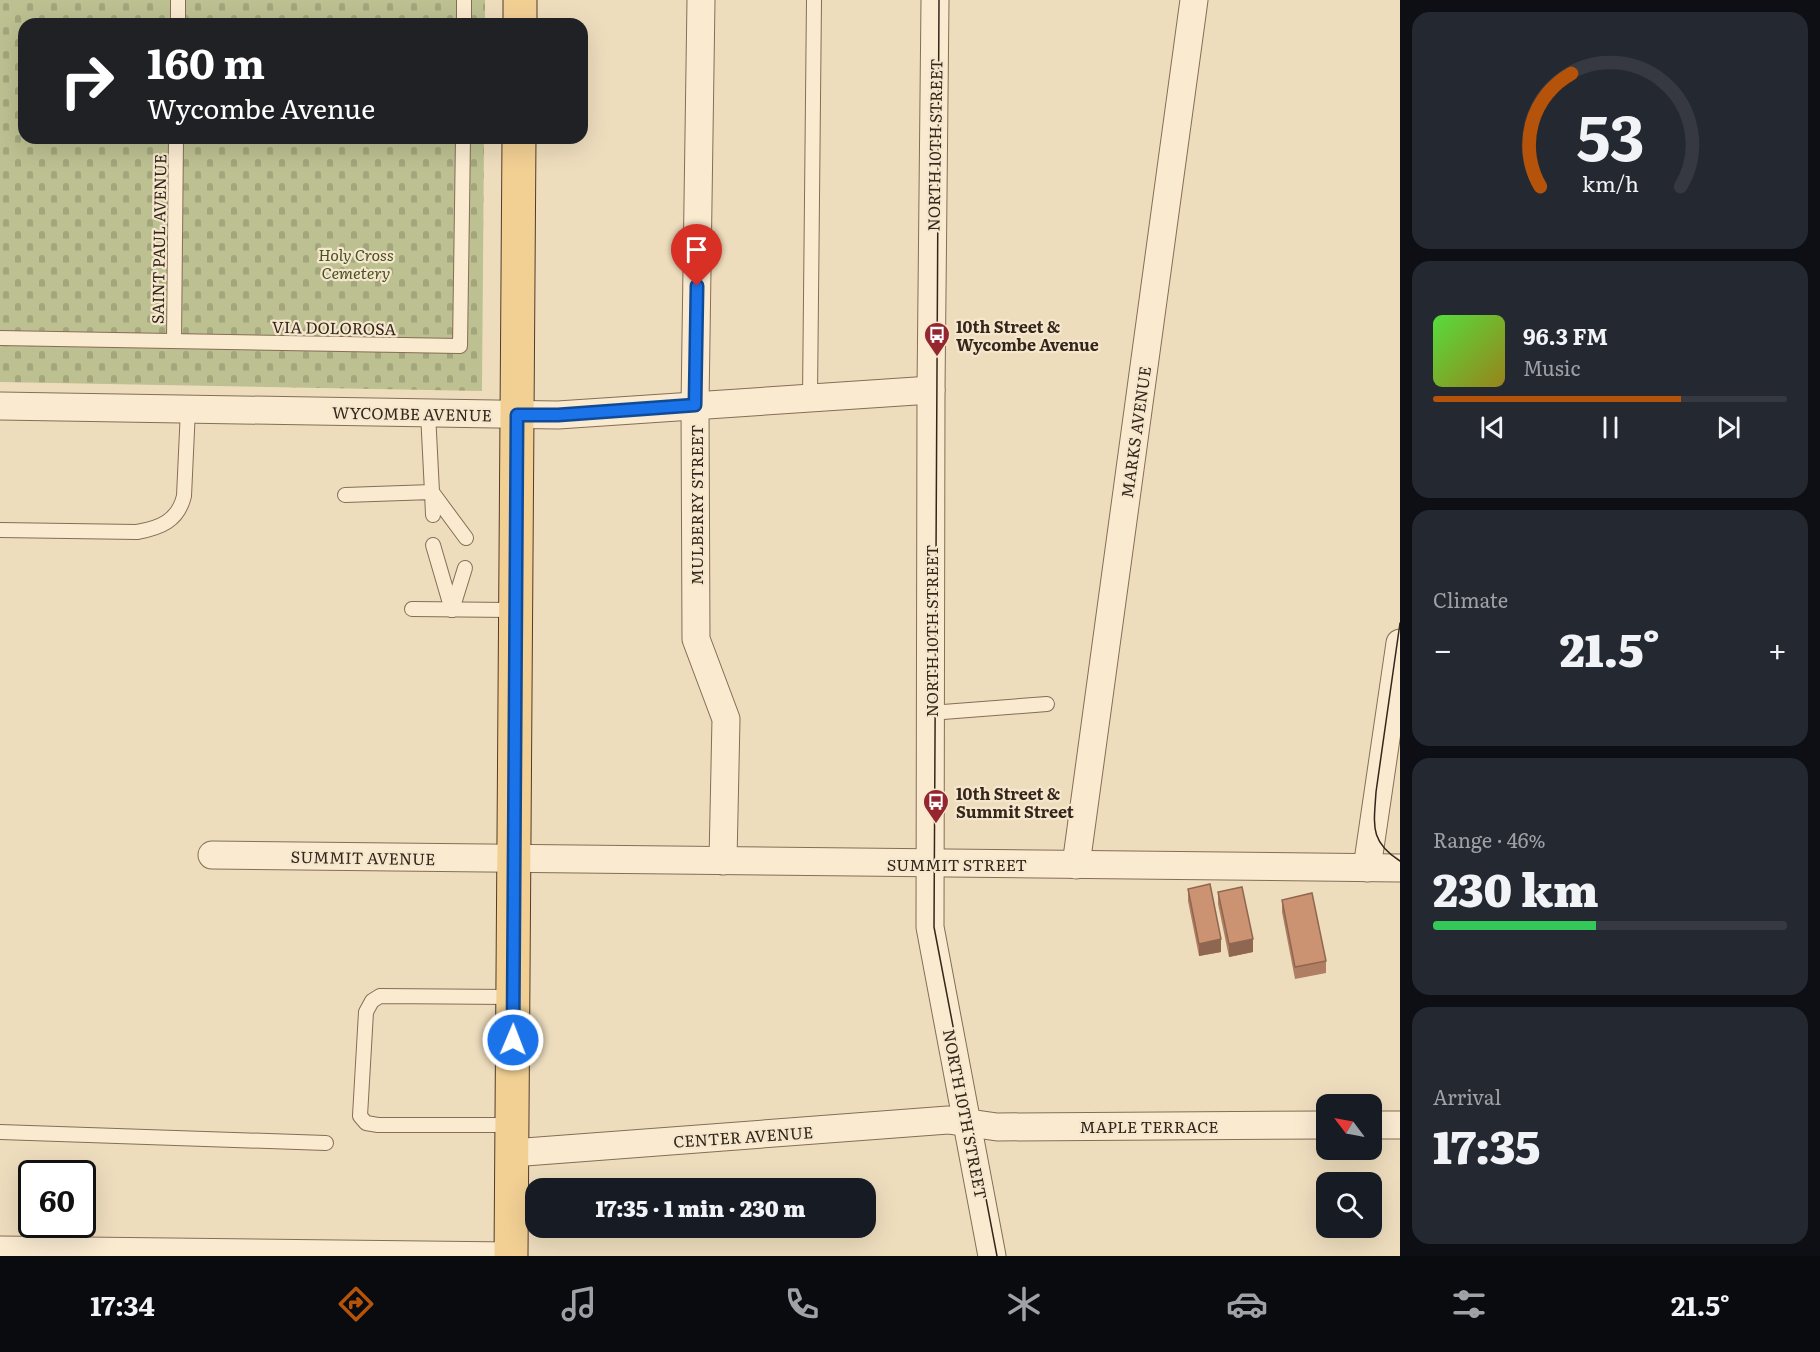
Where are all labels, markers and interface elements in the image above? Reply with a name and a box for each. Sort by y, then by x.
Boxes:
text: 160 m [147,30,265,92]
icon: right [48,42,126,120]
street label: NORTH 10TH STREET [920,58,948,232]
text: Wycombe Avenue [147,87,375,127]
text: 53 [1576,89,1644,181]
street label: SAINT PAUL AVENUE [145,154,171,324]
text: km/h [1581,168,1639,200]
pin [671,224,722,286]
icon: arrive [680,233,713,266]
park label: Holy Cross Cemetery [318,242,394,284]
street label: VIA DOLOROSA [272,314,396,340]
place label: 10th Street & Wycombe Avenue [956,314,1099,356]
text: 96.3 FM [1523,319,1608,352]
bus stop icon: 10th Street & Wycombe Avenue [922,320,952,358]
text: Music [1523,352,1580,382]
street label: MARKS AVENUE [1114,365,1156,499]
street label: WYCOMBE AVENUE [332,400,492,426]
icon: previous [1476,411,1509,444]
icon: pause [1594,411,1627,444]
icon: next [1712,411,1745,444]
street label: MULBERRY STREET [684,425,708,585]
street label: NORTH 10TH STREET [919,544,943,717]
text: Climate [1433,584,1508,614]
text: 21.5° [1560,614,1660,681]
text: − [1433,623,1452,672]
text: + [1768,623,1787,672]
place label: 10th Street & Summit Street [956,781,1074,823]
bus stop icon: 10th Street & Summit Street [921,787,951,825]
text: Range · 46% [1433,824,1546,854]
street label: SUMMIT AVENUE [291,844,435,870]
street label: SUMMIT STREET [887,852,1027,876]
text: 230 km [1433,854,1599,921]
position arrow [481,1008,545,1072]
street label: NORTH 10TH STREET [938,1027,994,1201]
text: Arrival [1433,1081,1501,1111]
north arrow [1316,1094,1382,1160]
map controls [1316,1094,1382,1238]
text: 17:35 [1433,1111,1541,1178]
street label: MAPLE TERRACE [1079,1114,1219,1138]
street label: CENTER AVENUE [672,1119,814,1153]
speed limit sign: 60 [18,1160,96,1238]
button: search [1316,1172,1382,1238]
text: 17:35 · 1 min · 230 m [596,1191,805,1224]
icon: directions [335,1283,377,1325]
icon: music [558,1283,600,1325]
icon: phone [781,1283,823,1325]
icon: climate [1003,1283,1045,1325]
icon: car [1226,1283,1268,1325]
icon: filters [1448,1283,1490,1325]
text: 17:34 [90,1284,155,1324]
text: 21.5° [1671,1284,1730,1324]

